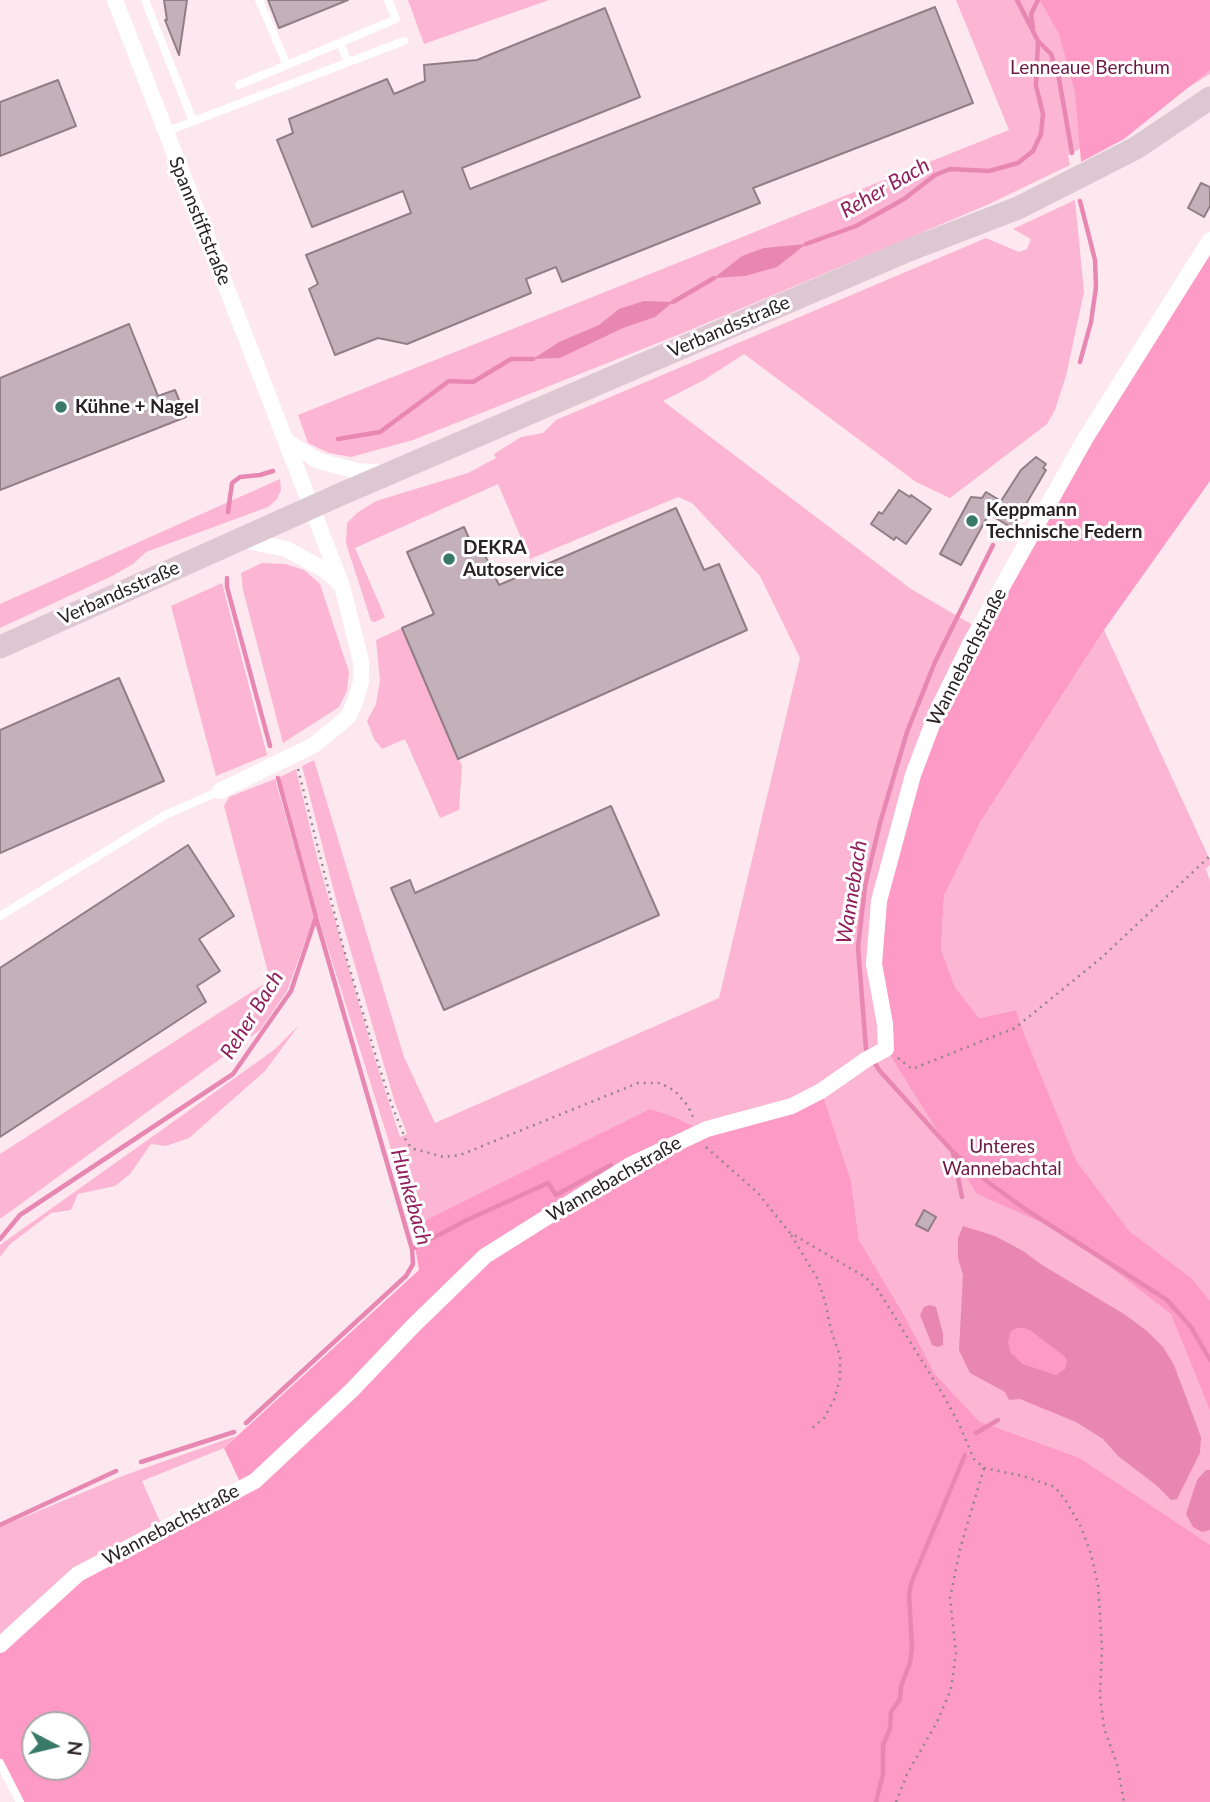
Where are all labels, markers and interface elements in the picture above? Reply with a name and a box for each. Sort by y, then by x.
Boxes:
park label: Lenneaue Berchum [1010,57,1170,79]
water label: Reher Bach [836,152,934,224]
street label: Spannstiftstraße [164,153,236,289]
street label: Verbandsstraße [665,291,793,363]
place label: Kühne + Nagel [75,396,199,418]
marker: Kühne + Nagel [53,399,69,415]
place label: Keppmann Technische Federn [986,499,1142,543]
marker: Keppmann Technische Federn [964,513,980,529]
place label: DEKRA Autoservice [463,537,564,581]
marker: DEKRA Autoservice [441,551,457,567]
street label: Verbandsstraße [55,556,183,630]
street label: Wannebachstraße [922,584,1012,730]
water label: Wannebach [831,838,873,946]
water label: Reher Bach [215,966,289,1064]
street label: Wannebachstraße [543,1131,685,1227]
park label: Unteres Wannebachtal [942,1136,1062,1180]
water label: Hunkebach [385,1146,437,1248]
street label: Wannebachstraße [99,1479,243,1571]
north arrow [21,1711,91,1781]
text: N [63,1740,88,1757]

